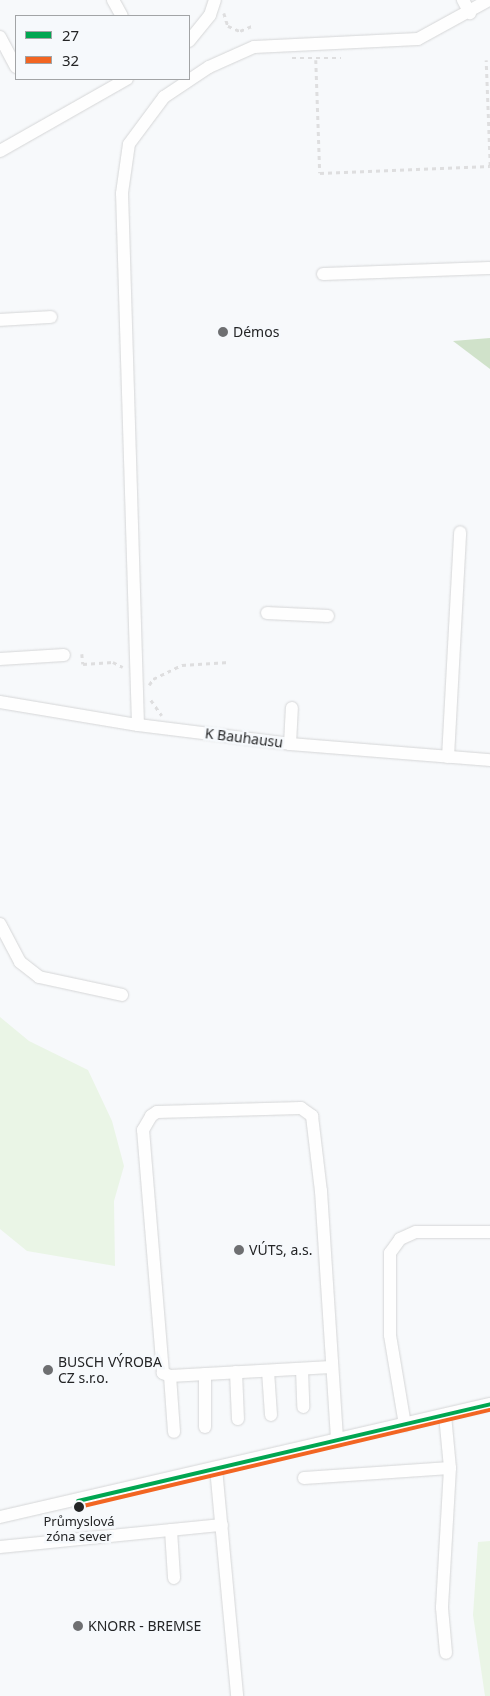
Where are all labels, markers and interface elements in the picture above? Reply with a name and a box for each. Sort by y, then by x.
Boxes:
legend [15,15,190,80]
text: 27 [62,25,79,45]
text: 32 [62,50,79,70]
place label: Démos [233,324,279,340]
marker: Démos [217,326,229,338]
street label: K Bauhausu [204,725,284,751]
place label: VÚTS, a.s. [249,1242,313,1258]
marker: VÚTS, a.s. [233,1244,245,1256]
place label: BUSCH VÝROBA CZ s.r.o. [58,1354,162,1386]
marker: BUSCH VÝROBA CZ s.r.o. [42,1364,54,1376]
marker: Průmyslová zóna sever [74,1502,84,1512]
place label: Průmyslová zóna sever [43,1514,115,1545]
place label: KNORR - BREMSE [88,1618,201,1634]
marker: KNORR - BREMSE [72,1620,84,1632]

